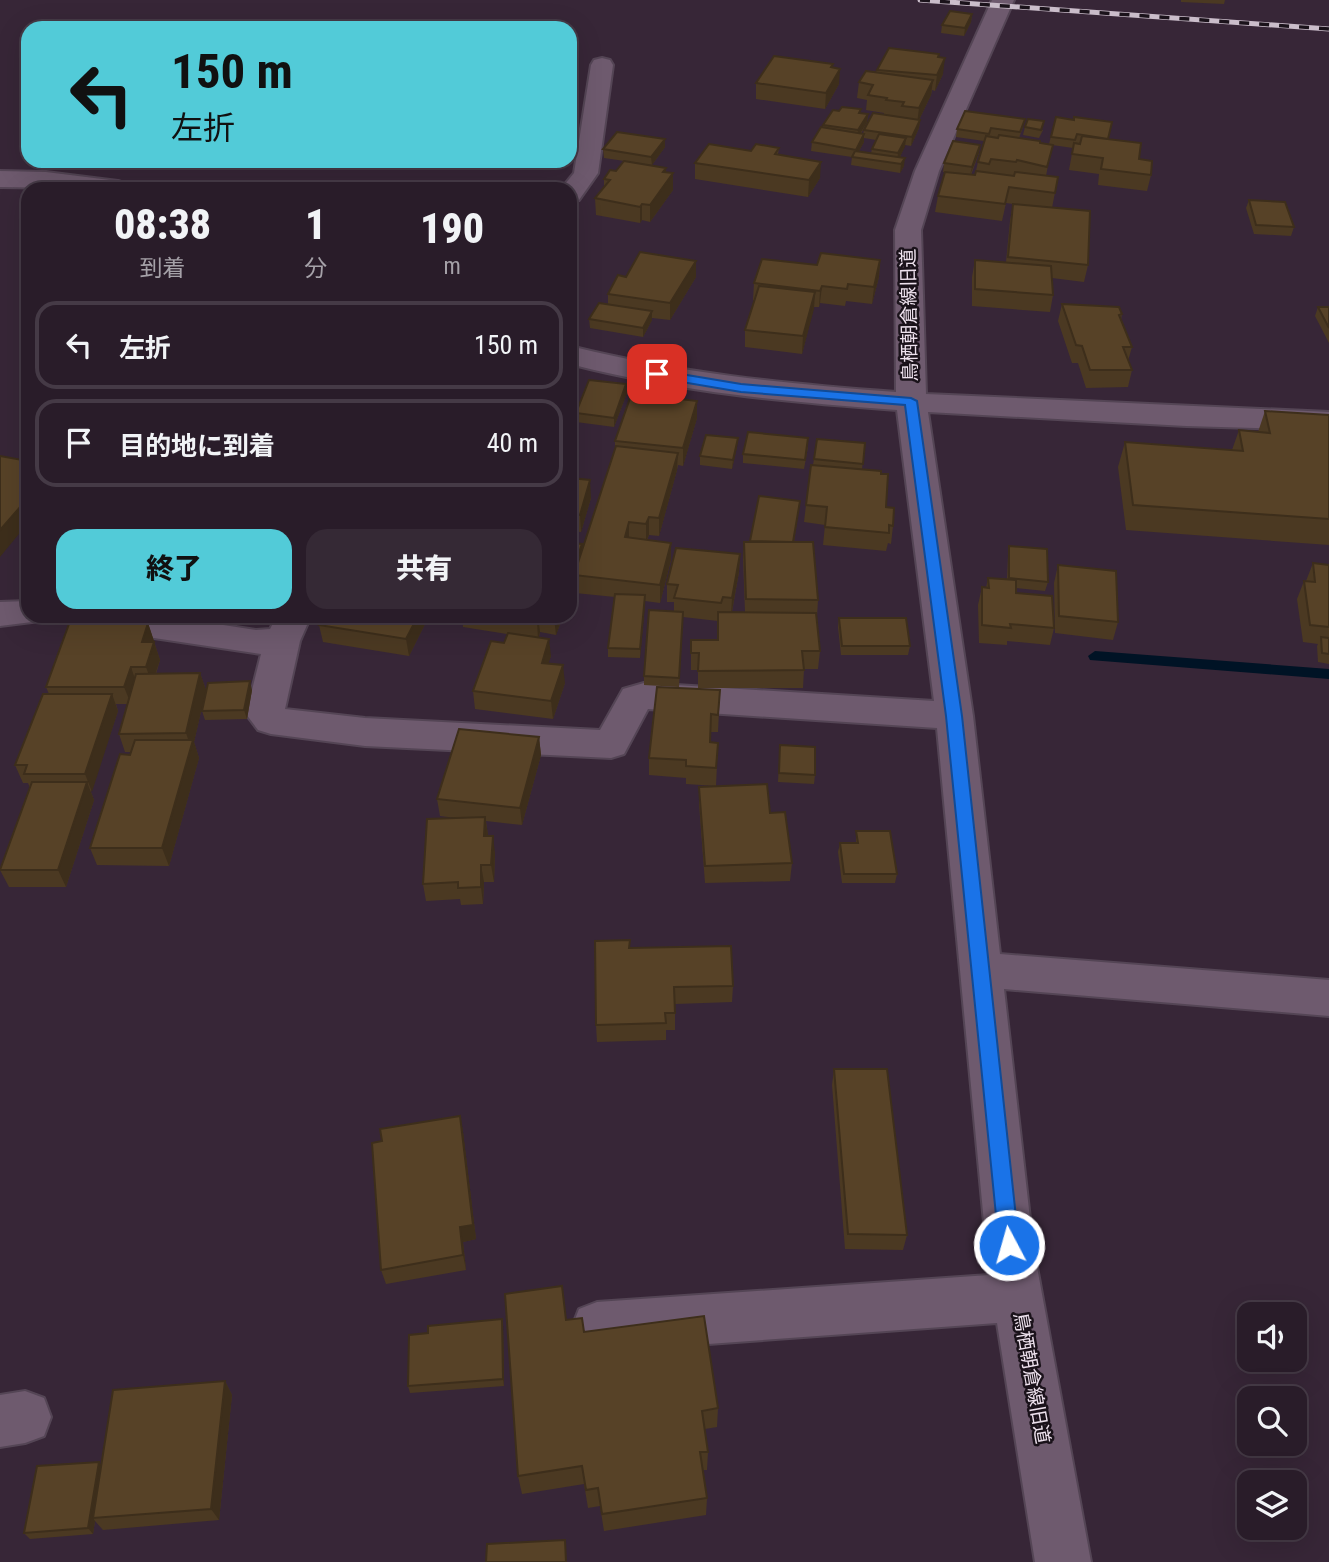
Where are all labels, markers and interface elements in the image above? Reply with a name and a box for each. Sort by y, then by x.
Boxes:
text: 150 m [171,43,293,100]
icon: left [56,49,147,140]
text: 左折 [171,109,235,147]
text: 08:38 [114,200,211,249]
text: 1 [305,200,326,249]
text: 190 [420,204,484,253]
street label: 鳥栖朝倉線旧道 [896,248,922,382]
text: m [443,253,461,280]
text: 到着 [140,255,186,282]
text: 分 [304,255,327,282]
icon: left [60,326,98,364]
text: 150 m [474,330,538,360]
text: 左折 [119,333,171,363]
pin [627,344,687,404]
icon: arrive [638,355,676,393]
icon: arrive [60,424,98,462]
text: 40 m [487,428,538,458]
text: 目的地に到着 [119,431,275,461]
button: 終了 [56,529,292,609]
button: 共有 [306,529,542,609]
position arrow [972,1208,1046,1282]
map controls [1237,1302,1307,1540]
button: sound [1237,1302,1307,1372]
street label: 鳥栖朝倉線旧道 [1009,1311,1055,1445]
button: search [1237,1386,1307,1456]
button: layers [1237,1470,1307,1540]

